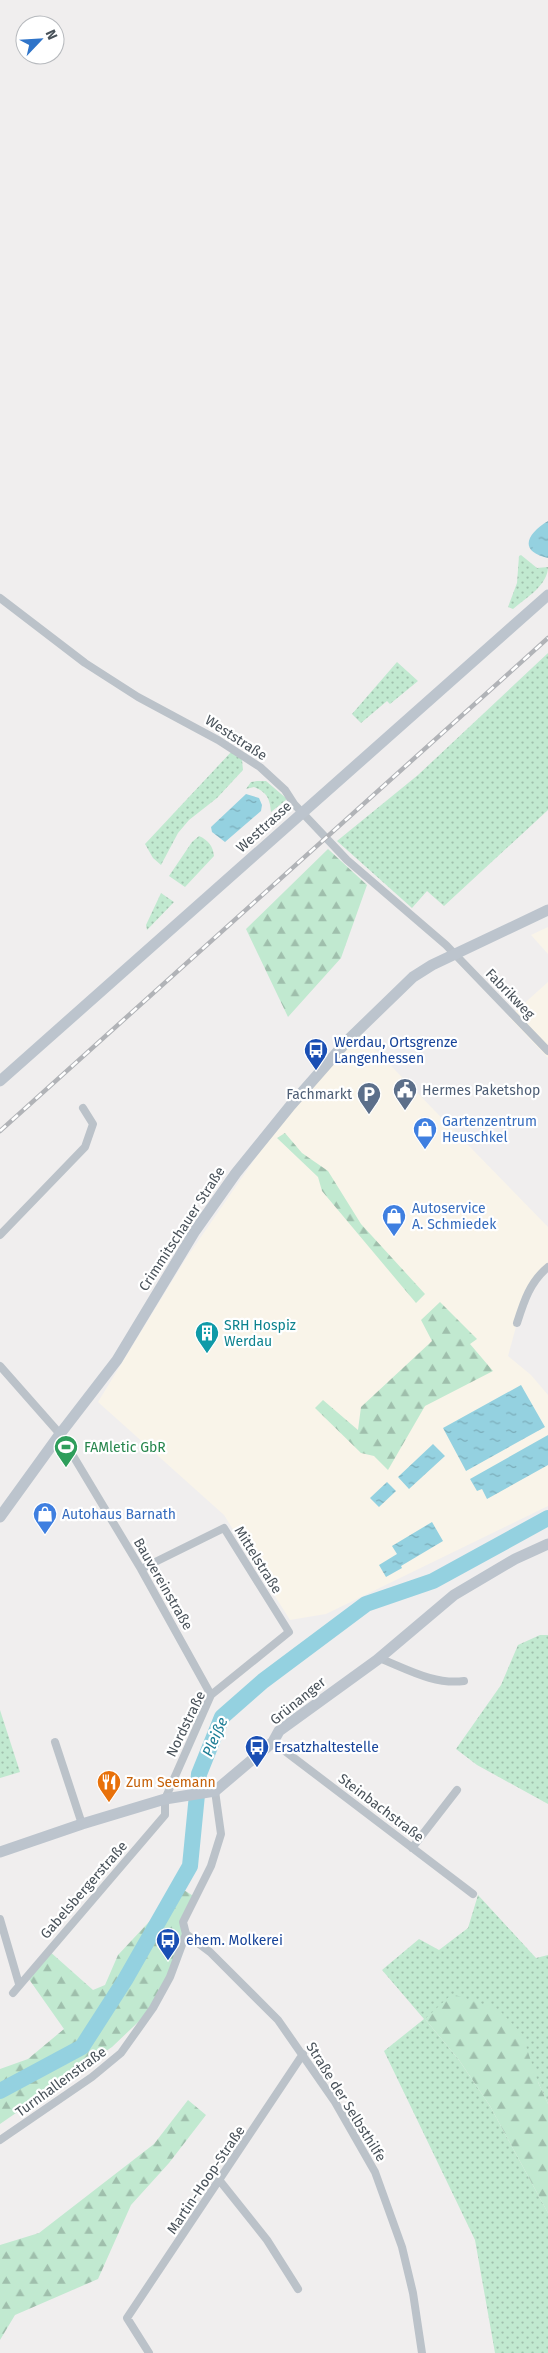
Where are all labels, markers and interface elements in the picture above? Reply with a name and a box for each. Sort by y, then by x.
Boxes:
north arrow [15,15,65,65]
text: N [42,27,61,43]
street label: Weststraße [202,712,270,764]
street label: Westtrasse [233,798,295,856]
street label: Fabrikweg [482,965,539,1023]
place label: Werdau, Ortsgrenze Langenhessen [334,1034,458,1067]
bus stop icon: Werdau, Ortsgrenze Langenhessen [303,1037,329,1071]
public building icon: Hermes Paketshop [392,1077,418,1111]
parking icon: Fachmarkt [356,1081,382,1115]
place label: Hermes Paketshop [422,1082,540,1099]
place label: Fachmarkt [286,1086,353,1103]
place label: Gartenzentrum Heuschkel [442,1113,537,1146]
shop icon: Gartenzentrum Heuschkel [412,1116,438,1150]
street label: Crimmitschauer Straße [135,1164,229,1294]
place label: Autoservice A. Schmiedek [412,1200,497,1233]
shop icon: Autoservice A. Schmiedek [381,1203,407,1237]
place label: SRH Hospiz Werdau [224,1317,296,1350]
building icon: SRH Hospiz Werdau [194,1320,220,1354]
sports icon: FAMletic GbR [53,1434,79,1468]
place label: FAMletic GbR [84,1439,166,1456]
shop icon: Autohaus Barnath [32,1501,58,1535]
place label: Autohaus Barnath [62,1506,176,1523]
street label: Mittelstraße [231,1523,285,1597]
street label: Bauvereinstraße [130,1535,196,1633]
street label: Grünanger [267,1673,330,1729]
street label: Nordstraße [163,1688,209,1760]
water label: Pleiße [198,1714,232,1759]
bus stop icon: Ersatzhaltestelle [244,1734,270,1768]
place label: Ersatzhaltestelle [274,1739,379,1756]
restaurant icon: Zum Seemann [96,1769,122,1803]
street label: Steinbachstraße [335,1770,427,1846]
place label: Zum Seemann [126,1774,216,1791]
street label: Gabelsbergerstraße [37,1838,131,1942]
bus stop icon: ehem. Molkerei [155,1927,181,1961]
place label: ehem. Molkerei [186,1932,283,1949]
street label: Straße der Selbsthilfe [302,2039,390,2165]
street label: Turnhallenstraße [12,2043,110,2121]
street label: Martin-Hoop-Straße [163,2123,249,2237]

